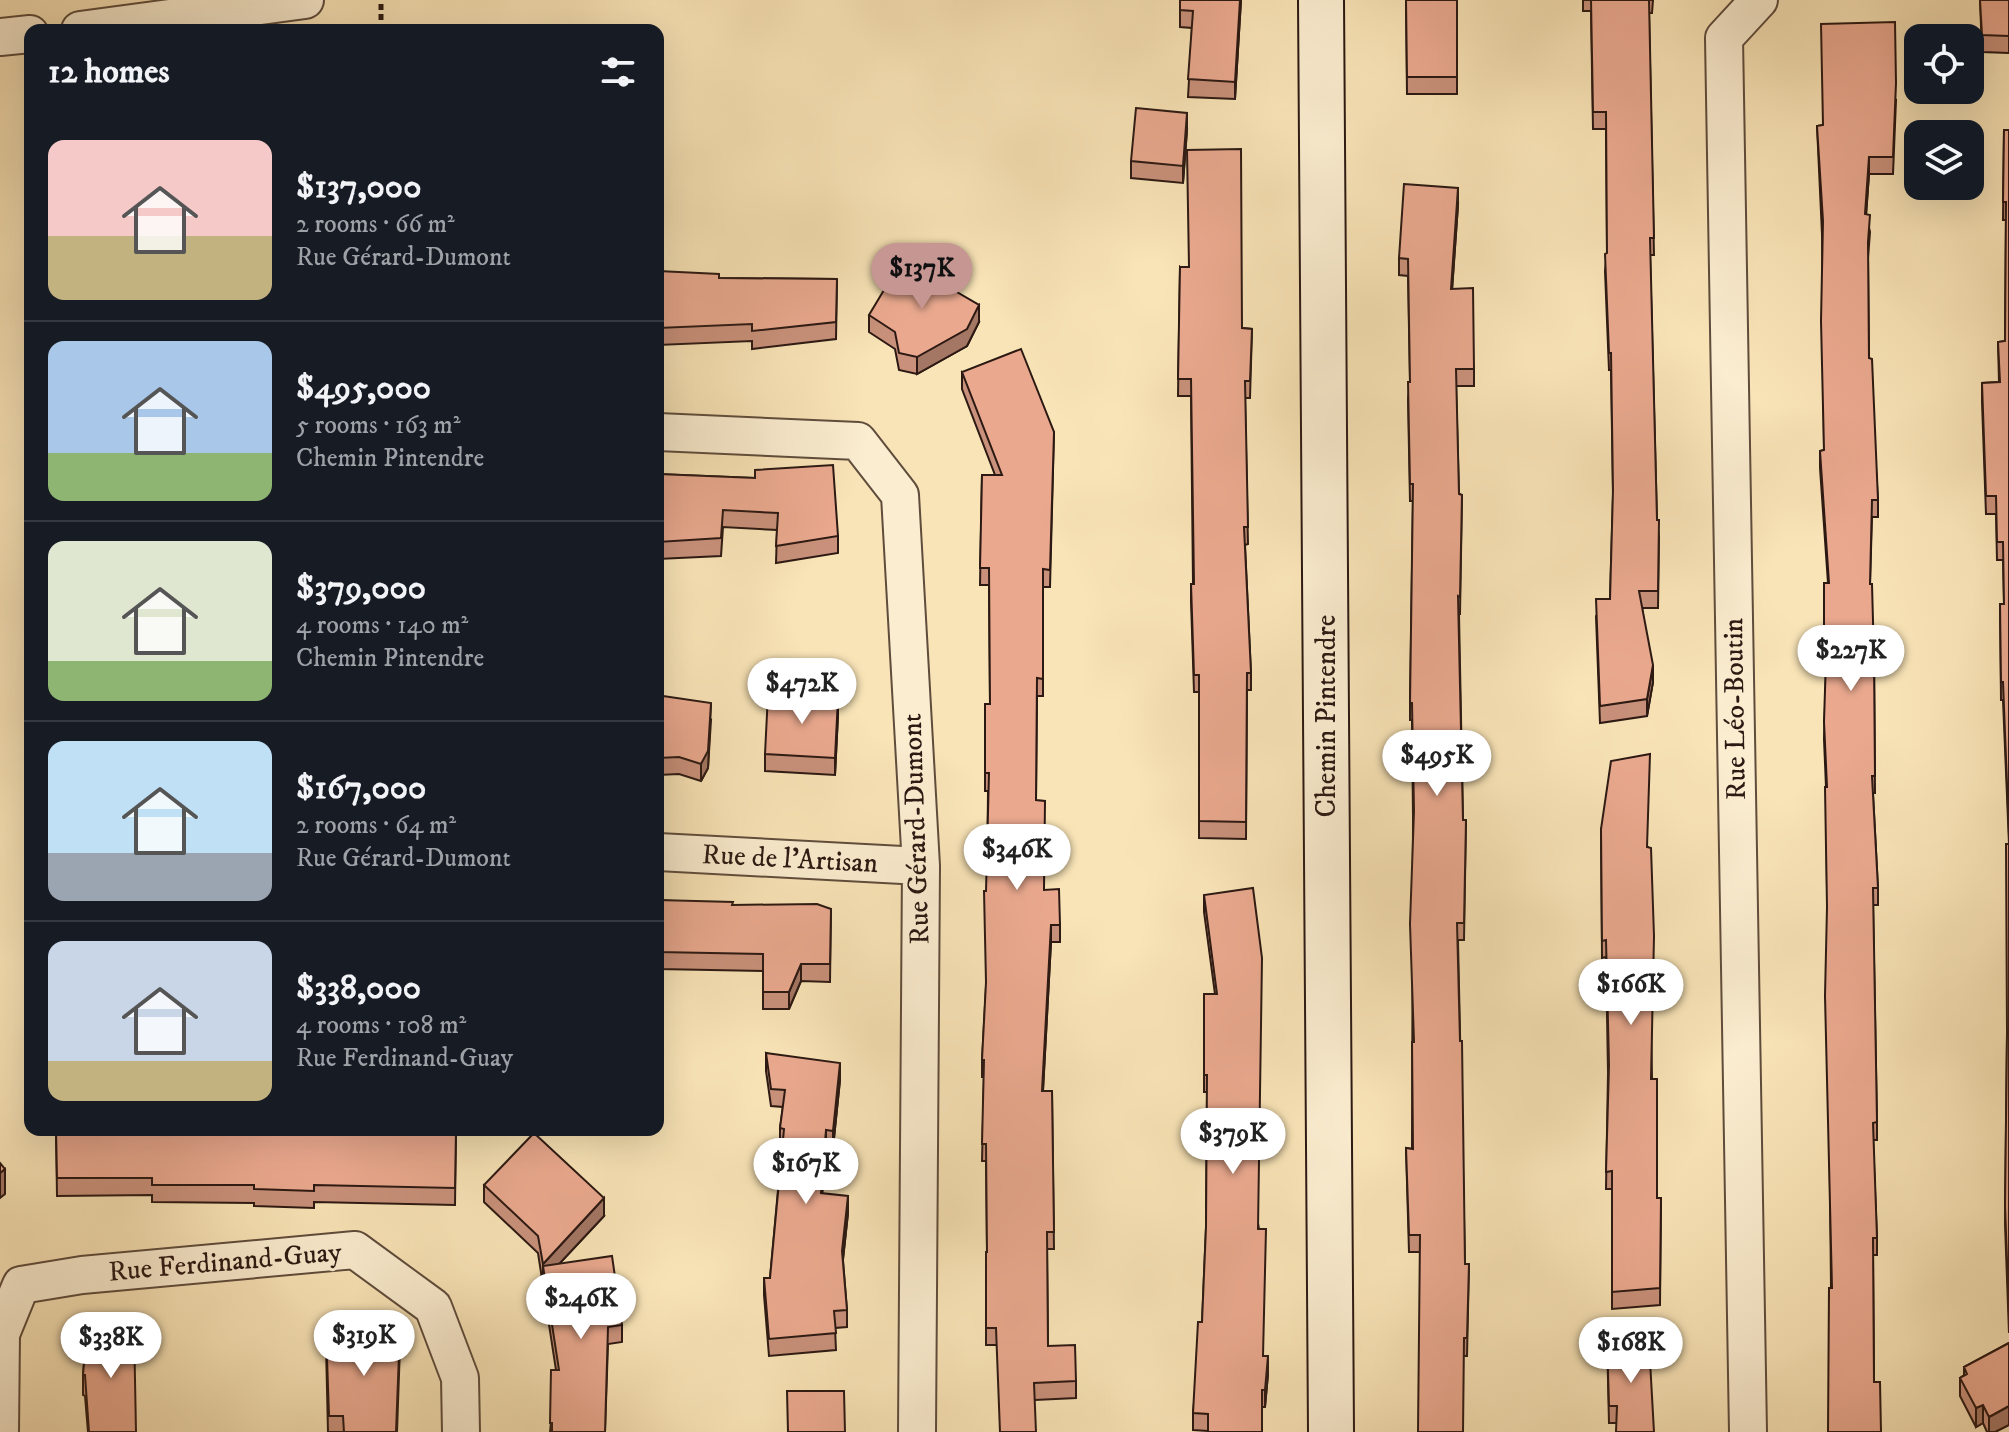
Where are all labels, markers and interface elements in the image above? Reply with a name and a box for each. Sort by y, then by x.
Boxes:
map controls [1904,24,1984,200]
button: locate [1904,24,1984,104]
icon: filters [596,50,640,94]
text: 12 homes [48,51,170,93]
button: layers [1904,120,1984,200]
text: $137,000 [296,166,421,208]
icon: home [112,172,208,268]
text: 2 rooms · 66 m² [296,208,455,241]
text: Rue Gérard-Dumont [296,241,511,274]
pin: $137K [866,243,978,311]
text: $137K [889,252,955,285]
text: $495,000 [296,367,431,409]
icon: home [112,373,208,469]
text: 5 rooms · 163 m² [296,409,461,442]
text: Chemin Pintendre [296,442,484,475]
text: $379,000 [296,567,426,609]
icon: home [112,573,208,669]
text: 4 rooms · 140 m² [296,609,468,642]
street label: Chemin Pintendre [1309,615,1344,817]
street label: Rue Léo-Boutin [1716,617,1754,800]
pin: $227K [1795,625,1907,693]
text: $227K [1815,634,1887,667]
text: Chemin Pintendre [296,642,484,675]
pin: $472K [746,658,858,726]
text: $472K [765,667,839,700]
street label: Rue Gérard-Dumont [894,713,938,945]
pin: $495K [1381,730,1493,798]
text: $495K [1400,739,1474,772]
text: $167,000 [296,767,426,809]
icon: home [112,773,208,869]
text: 2 rooms · 64 m² [296,809,456,842]
pin: $346K [961,824,1073,892]
text: $346K [982,833,1052,866]
street label: Rue de l'Artisan [701,837,879,881]
text: Rue Gérard-Dumont [296,842,511,875]
pin: $166K [1575,959,1687,1027]
text: $338,000 [296,967,421,1009]
text: $166K [1597,968,1665,1001]
icon: home [112,973,208,1069]
text: 4 rooms · 108 m² [296,1009,466,1042]
text: Rue Ferdinand-Guay [296,1042,513,1075]
pin: $379K [1177,1108,1289,1176]
text: $379K [1199,1117,1267,1150]
pin: $167K [750,1138,862,1206]
text: $167K [771,1147,841,1180]
street label: Rue Ferdinand-Guay [107,1234,344,1290]
pin: $246K [525,1273,637,1341]
text: $246K [544,1282,618,1315]
pin: $319K [308,1310,420,1378]
pin: $338K [55,1312,167,1380]
pin: $168K [1575,1317,1687,1385]
text: $319K [332,1319,396,1352]
text: $338K [79,1321,143,1354]
text: $168K [1597,1326,1665,1359]

